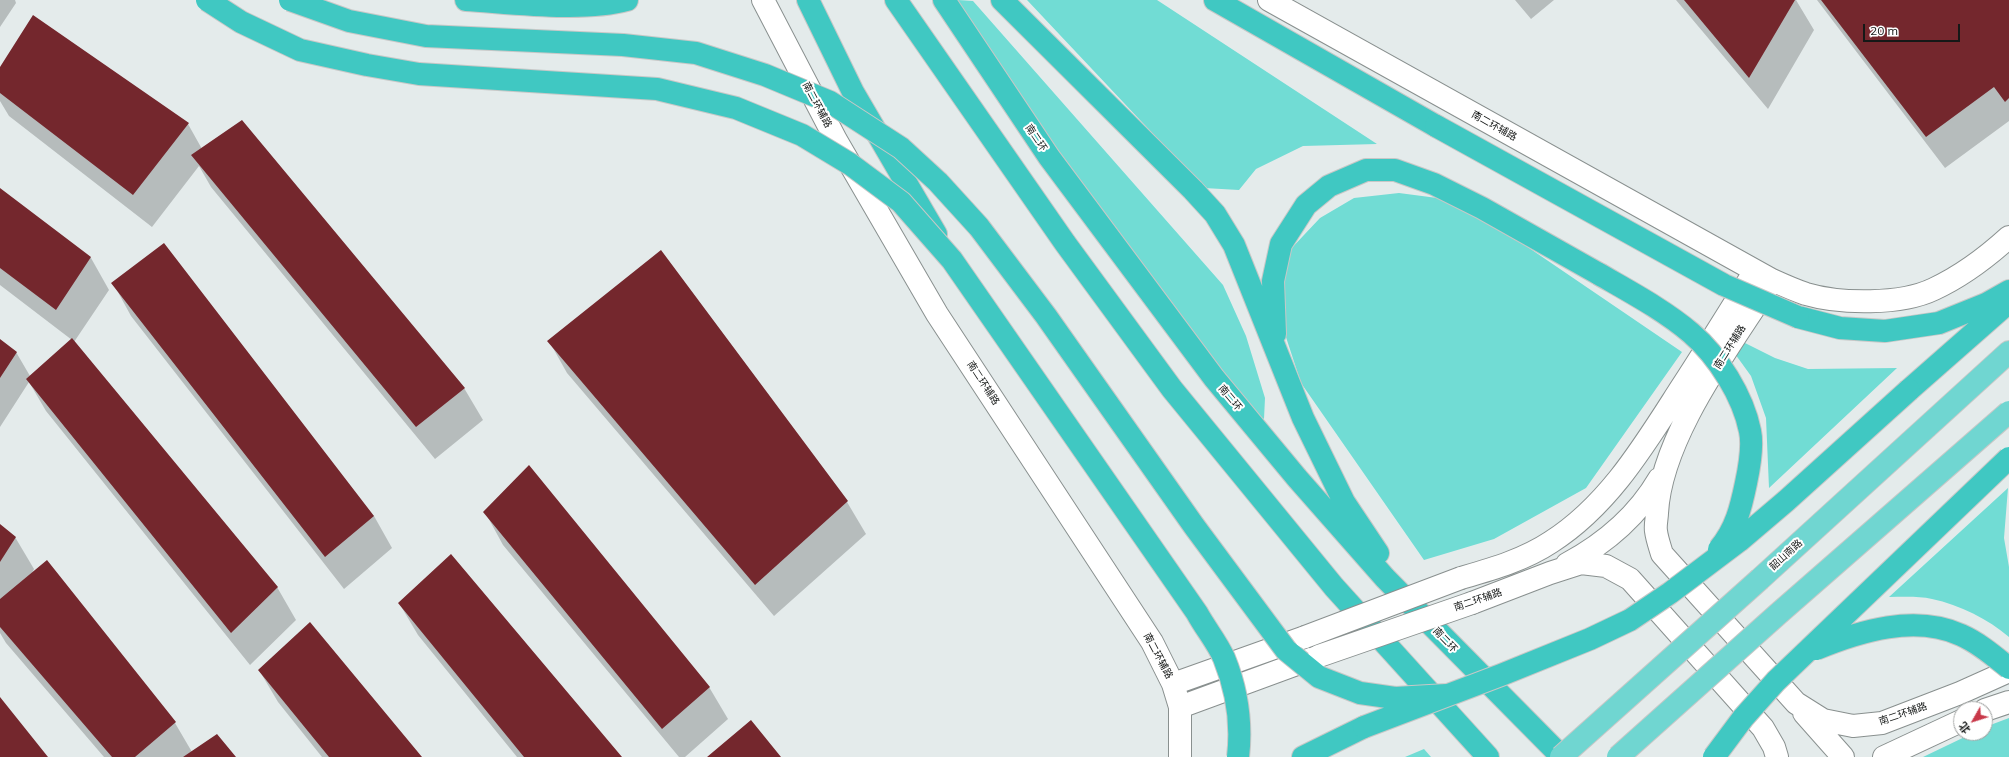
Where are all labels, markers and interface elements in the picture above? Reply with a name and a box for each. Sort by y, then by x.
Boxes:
scale bar [1865,16,1962,42]
text: 20 m [1870,23,1898,38]
street label: 南二环辅路 [800,80,834,130]
street label: 南二环辅路 [1469,109,1519,143]
street label: 南二环 [1023,122,1049,154]
street label: 南二环辅路 [1712,323,1748,371]
street label: 南二环辅路 [964,359,1002,407]
street label: 南二环 [1216,383,1244,413]
street label: 韶山南路 [1767,537,1805,573]
street label: 南二环辅路 [1452,586,1504,614]
street label: 南二环 [1430,625,1460,655]
street label: 南二环辅路 [1141,631,1175,681]
street label: 南二环辅路 [1877,700,1929,728]
north arrow [1953,701,1993,741]
text: 北 [1956,719,1973,737]

